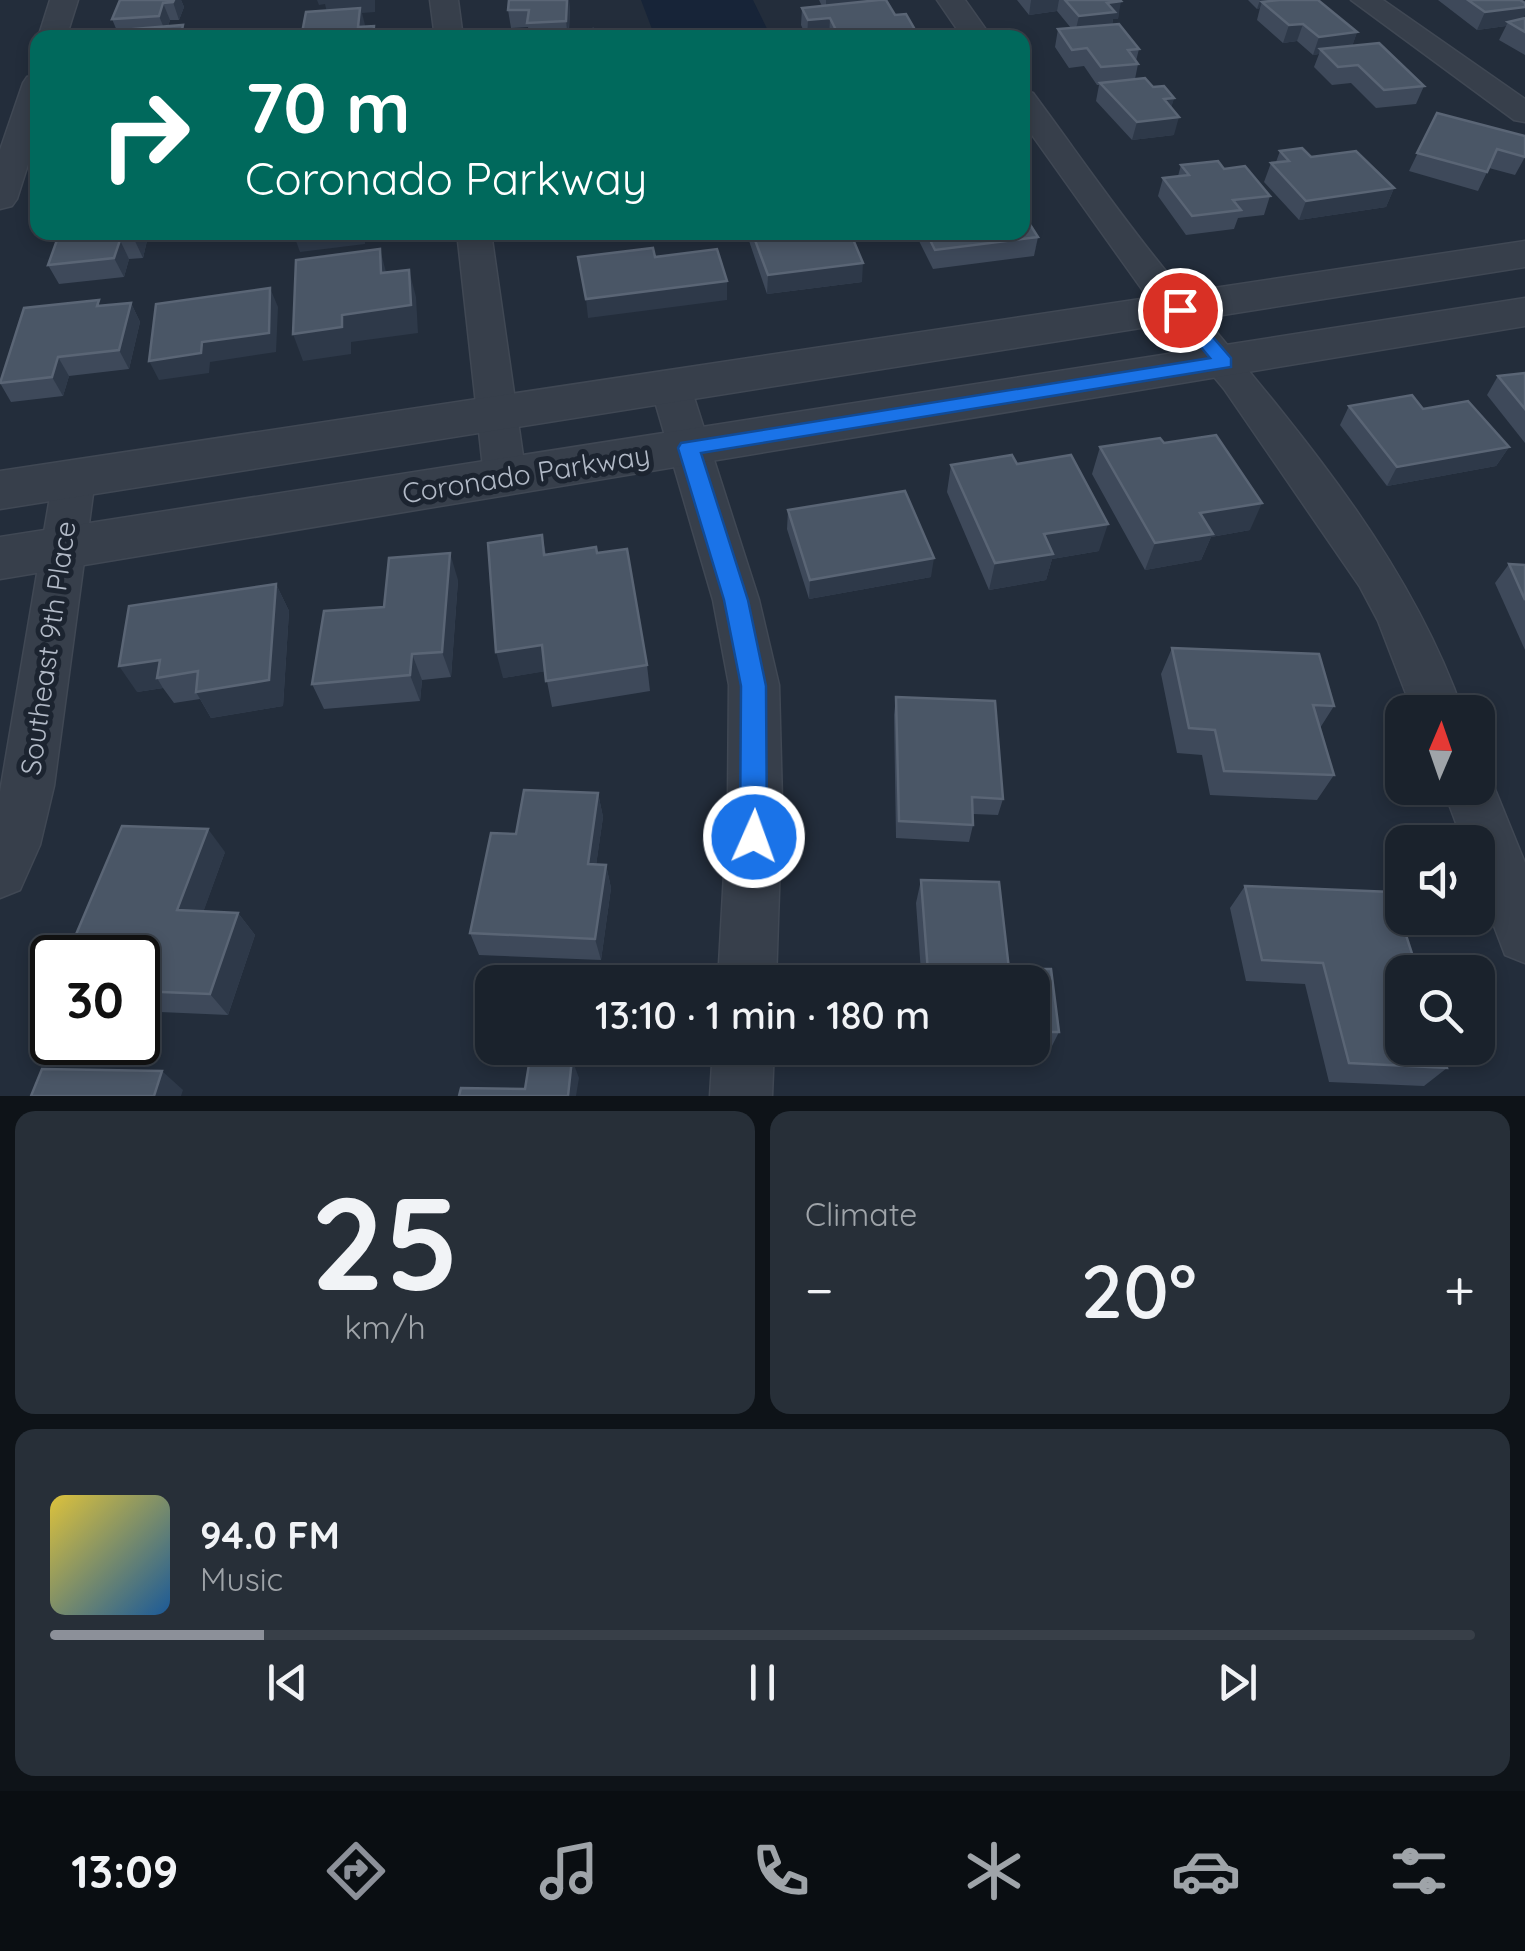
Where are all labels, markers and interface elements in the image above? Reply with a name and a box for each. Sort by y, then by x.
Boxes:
text: 70 m [245,63,411,151]
icon: right [80,70,210,200]
text: Coronado Parkway [245,150,647,206]
pin [1138,268,1223,353]
icon: arrive [1153,283,1208,338]
street label: Coronado Parkway [400,437,652,510]
street label: Southeast 9th Place [12,519,83,777]
north arrow [1385,695,1495,805]
map controls [1385,695,1495,1065]
position arrow [702,785,806,889]
button: sound [1385,825,1495,935]
speed limit sign: 30 [30,935,160,1065]
button: search [1385,955,1495,1065]
text: 13:10 · 1 min · 180 m [595,991,930,1039]
text: 25 [311,1160,459,1323]
text: Climate [805,1194,917,1234]
text: 20° [1081,1243,1197,1337]
text: − [805,1255,834,1324]
text: + [1444,1255,1475,1324]
text: km/h [344,1307,426,1347]
text: 94.0 FM [200,1511,340,1559]
text: Music [200,1559,283,1599]
icon: previous [260,1655,315,1710]
icon: pause [735,1655,790,1710]
icon: next [1210,1655,1265,1710]
icon: directions [321,1836,391,1906]
icon: music [534,1836,604,1906]
icon: phone [746,1836,816,1906]
icon: climate [959,1836,1029,1906]
icon: car [1171,1836,1241,1906]
icon: filters [1384,1836,1454,1906]
text: 13:09 [71,1843,178,1899]

